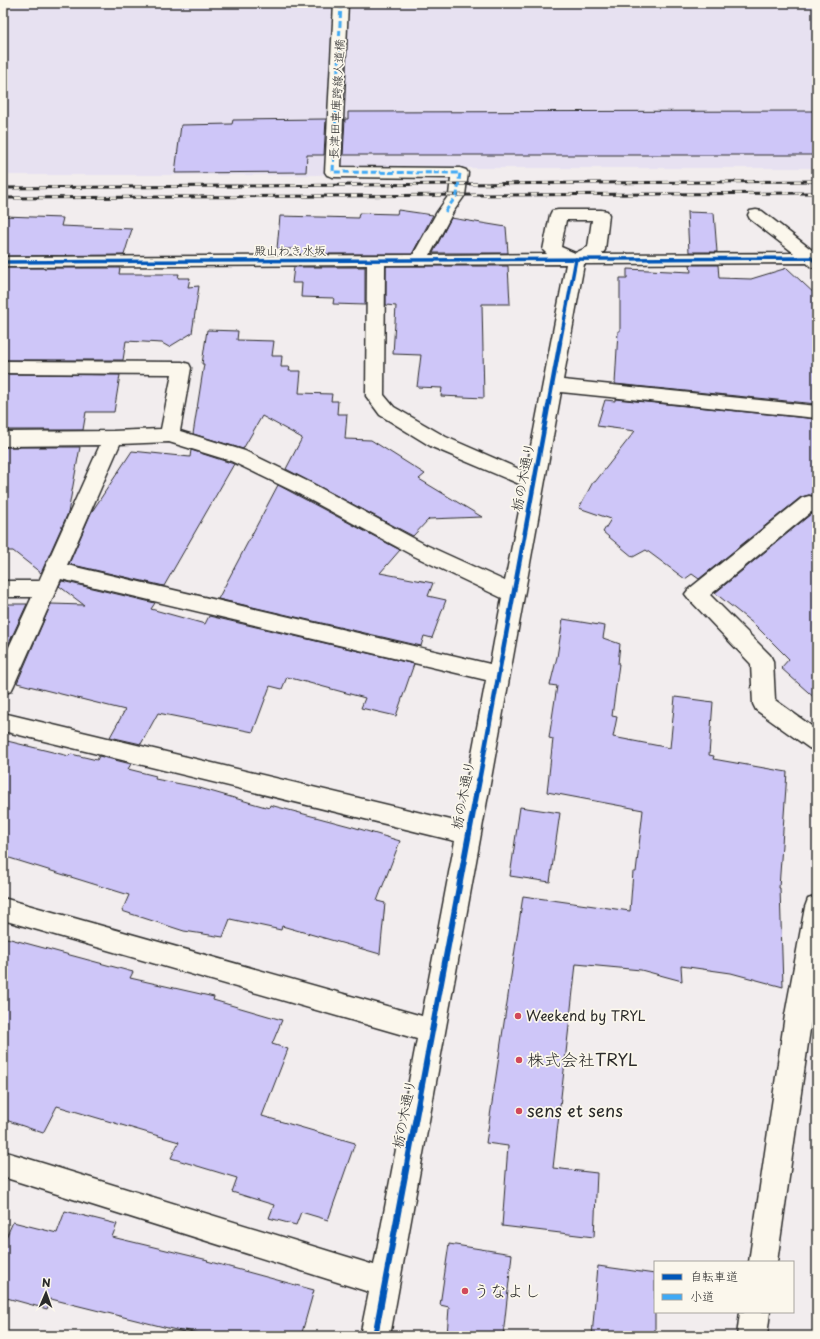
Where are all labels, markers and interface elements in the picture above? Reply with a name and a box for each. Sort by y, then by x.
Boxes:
street label: 長津田車庫跨線人道橋 [324,39,348,159]
street label: 殿山わき水坂 [254,241,326,259]
street label: 栃の木通り [506,441,539,513]
street label: 栃の木通り [446,759,479,831]
place label: Weekend by TRYL [526,1005,646,1026]
marker: Weekend by TRYL [513,1011,523,1021]
place label: 株式会社TRYL [527,1046,638,1072]
marker: 株式会社TRYL [514,1055,524,1065]
street label: 栃の木通り [387,1078,420,1150]
place label: sens et sens [527,1097,623,1123]
marker: sens et sens [514,1106,524,1116]
legend [654,1261,794,1313]
text: 自転車道 [690,1267,738,1285]
north arrow [26,1273,66,1313]
text: N [42,1274,51,1291]
place label: うなよし [473,1277,541,1303]
marker: うなよし [460,1286,470,1296]
text: 小道 [690,1287,714,1305]

